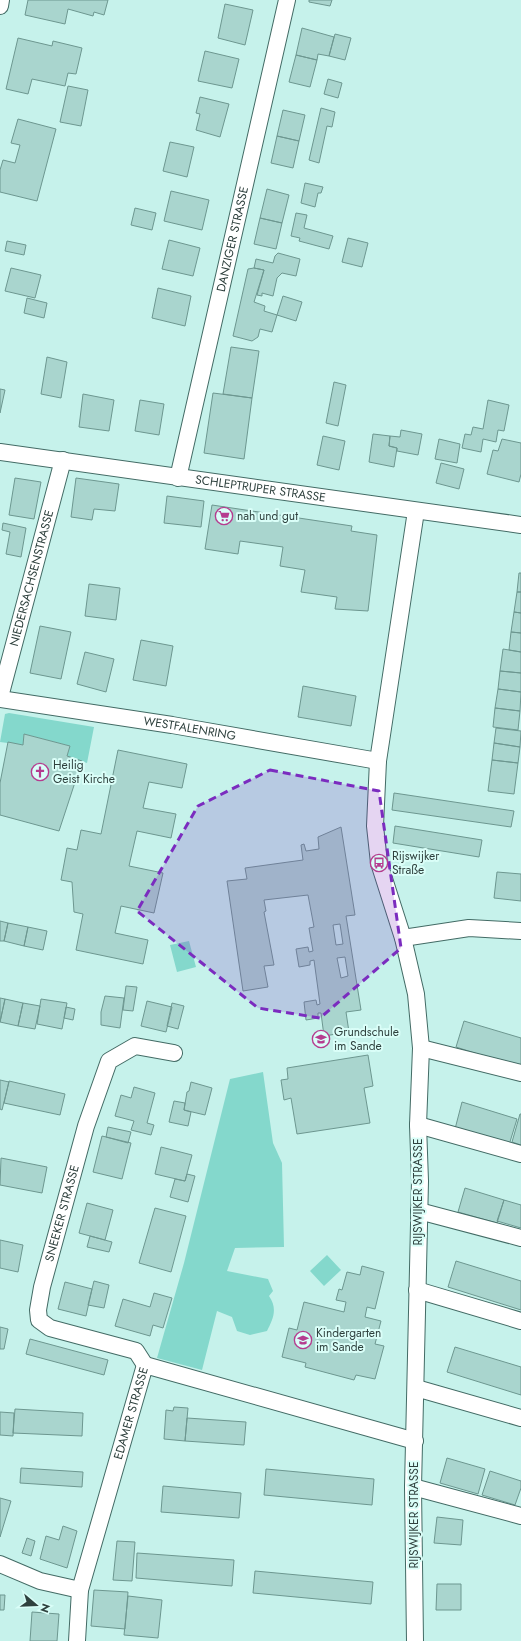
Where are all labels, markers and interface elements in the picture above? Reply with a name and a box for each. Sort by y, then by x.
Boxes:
street label: DANZIGER STRASSE [212,185,253,293]
street label: SCHLEPTRUPER STRASSE [194,470,327,507]
supermarket icon: nah und gut [214,506,234,526]
place label: nah und gut [237,507,298,525]
street label: NIEDERSACHSENSTRASSE [5,508,58,648]
street label: WESTFALENRING [142,712,237,745]
place label: Heilig Geist Kirche [53,756,115,788]
church icon: Heilig Geist Kirche [30,762,50,782]
place label: Rijswijker Straße [392,847,440,879]
bus stop icon: Rijswijker Straße [369,853,389,873]
place label: Grundschule im Sande [334,1023,399,1055]
school or university icon: Grundschule im Sande [311,1029,331,1049]
street label: RIJSWIJKER STRASSE [409,1138,427,1246]
street label: SNEEKER STRASSE [40,1163,84,1264]
place label: Kindergarten im Sande [316,1324,381,1356]
school or university icon: Kindergarten im Sande [293,1330,313,1350]
street label: EDAMER STRASSE [109,1365,153,1462]
street label: RIJSWIJKER STRASSE [405,1461,423,1569]
north arrow [16,1585,56,1625]
text: N [36,1602,54,1615]

